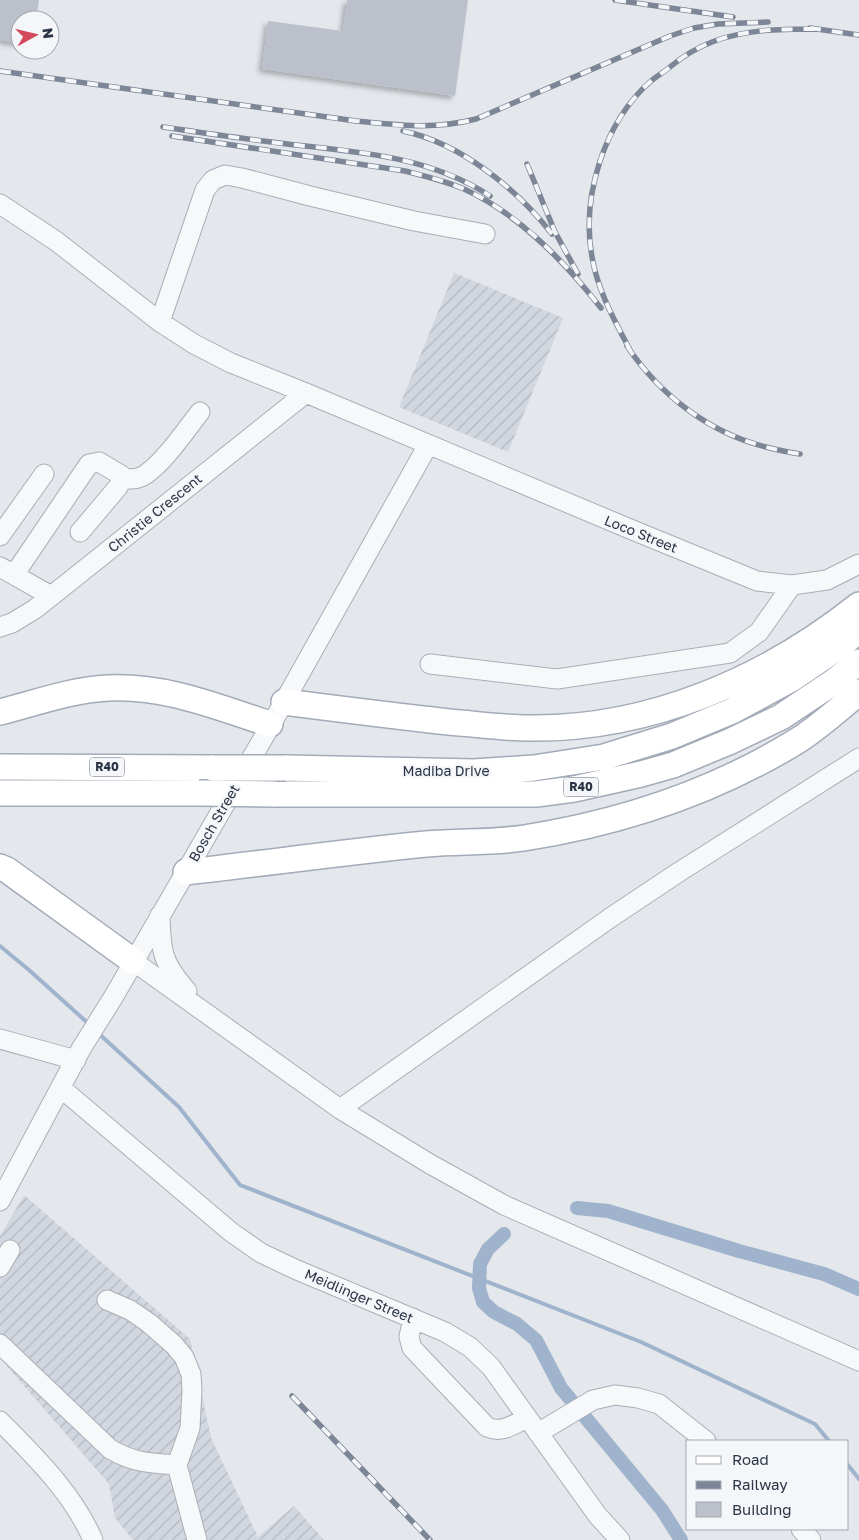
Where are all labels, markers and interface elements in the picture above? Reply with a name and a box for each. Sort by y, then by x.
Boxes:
north arrow [10,10,60,60]
text: N [39,27,58,40]
street label: Christie Crescent [104,470,205,556]
street label: Loco Street [602,511,680,556]
road number: R40 [90,758,124,776]
street label: Madiba Drive [402,762,490,779]
road number: R40 [564,778,598,796]
street label: Bosch Street [185,781,243,864]
street label: Meidlinger Street [302,1265,416,1326]
legend [686,1440,849,1530]
text: Road [732,1450,769,1468]
text: Railway [732,1475,788,1493]
text: Building [732,1500,792,1518]

